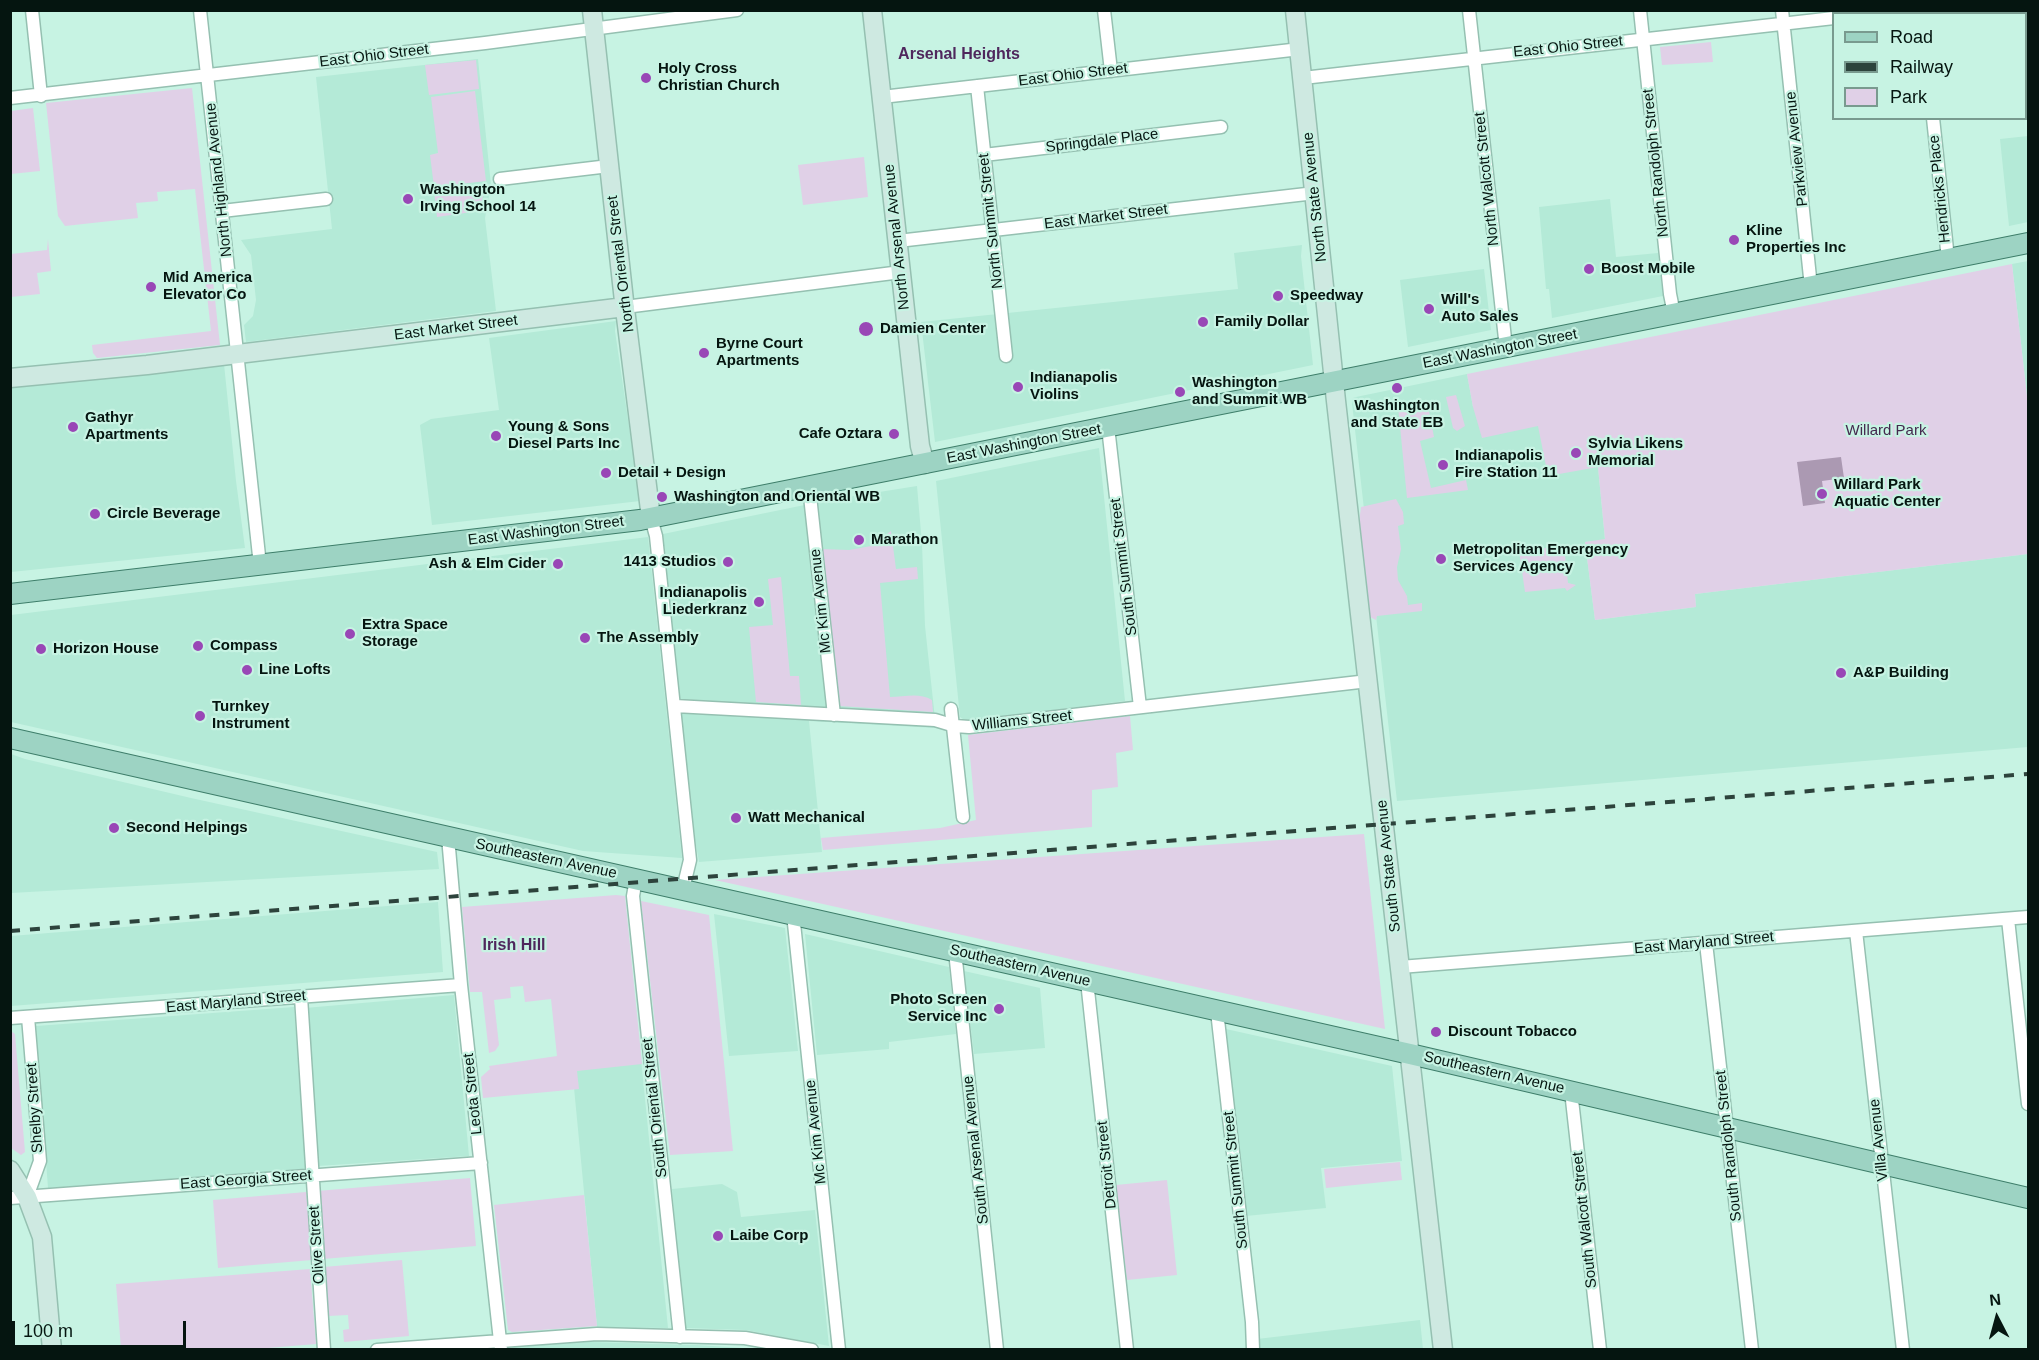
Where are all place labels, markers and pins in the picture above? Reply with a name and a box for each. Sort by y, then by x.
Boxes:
place label: Holy Cross Christian Church [658,60,780,95]
marker: Holy Cross Christian Church [639,71,653,85]
place label: Washington Irving School 14 [420,181,536,216]
marker: Washington Irving School 14 [401,192,415,206]
place label: Kline Properties Inc [1746,222,1846,257]
marker: Kline Properties Inc [1727,233,1741,247]
place label: Boost Mobile [1601,260,1695,278]
marker: Boost Mobile [1582,262,1596,276]
place label: Mid America Elevator Co [163,269,252,304]
marker: Mid America Elevator Co [144,280,158,294]
place label: Speedway [1290,287,1363,305]
marker: Speedway [1271,289,1285,303]
place label: Will's Auto Sales [1441,291,1519,326]
marker: Will's Auto Sales [1422,302,1436,316]
place label: Family Dollar [1215,313,1309,331]
marker: Family Dollar [1196,315,1210,329]
marker: Damien Center [857,320,875,338]
place label: Damien Center [880,320,986,338]
place label: Byrne Court Apartments [716,335,803,370]
marker: Byrne Court Apartments [697,346,711,360]
place label: Indianapolis Violins [1030,369,1118,404]
place label: Washington and Summit WB [1192,374,1307,409]
marker: Indianapolis Violins [1011,380,1025,394]
marker: Washington and State EB [1390,381,1404,395]
marker: Washington and Summit WB [1173,385,1187,399]
place label: Washington and State EB [1351,397,1443,432]
place label: Gathyr Apartments [85,409,168,444]
place label: Young & Sons Diesel Parts Inc [508,418,620,453]
marker: Gathyr Apartments [66,420,80,434]
place label: Cafe Oztara [799,425,882,443]
marker: Cafe Oztara [887,427,901,441]
marker: Young & Sons Diesel Parts Inc [489,429,503,443]
place label: Sylvia Likens Memorial [1588,435,1683,470]
marker: Sylvia Likens Memorial [1569,446,1583,460]
place label: Indianapolis Fire Station 11 [1455,447,1558,482]
marker: Indianapolis Fire Station 11 [1436,458,1450,472]
place label: Detail + Design [618,464,726,482]
marker: Detail + Design [599,466,613,480]
place label: Willard Park Aquatic Center [1834,476,1941,511]
marker: Willard Park Aquatic Center [1815,487,1829,501]
place label: Washington and Oriental WB [674,488,880,506]
marker: Washington and Oriental WB [655,490,669,504]
place label: Circle Beverage [107,505,220,523]
marker: Circle Beverage [88,507,102,521]
place label: Marathon [871,531,938,549]
marker: Marathon [852,533,866,547]
place label: Metropolitan Emergency Services Agency [1453,541,1628,576]
marker: Metropolitan Emergency Services Agency [1434,552,1448,566]
place label: 1413 Studios [623,553,716,571]
place label: Ash & Elm Cider [428,555,546,573]
marker: 1413 Studios [721,555,735,569]
marker: Ash & Elm Cider [551,557,565,571]
place label: Indianapolis Liederkranz [659,584,747,619]
marker: Indianapolis Liederkranz [752,595,766,609]
place label: Extra Space Storage [362,616,448,651]
marker: Extra Space Storage [343,627,357,641]
place label: The Assembly [597,629,699,647]
marker: The Assembly [578,631,592,645]
place label: Compass [210,637,278,655]
marker: Compass [191,639,205,653]
place label: Horizon House [53,640,159,658]
marker: Horizon House [34,642,48,656]
place label: Line Lofts [259,661,331,679]
marker: Line Lofts [240,663,254,677]
place label: A&P Building [1853,664,1949,682]
marker: A&P Building [1834,666,1848,680]
place label: Turnkey Instrument [212,698,290,733]
marker: Turnkey Instrument [193,709,207,723]
place label: Watt Mechanical [748,809,865,827]
marker: Watt Mechanical [729,811,743,825]
place label: Second Helpings [126,819,248,837]
marker: Second Helpings [107,821,121,835]
place label: Photo Screen Service Inc [890,991,987,1026]
marker: Photo Screen Service Inc [992,1002,1006,1016]
place label: Discount Tobacco [1448,1023,1577,1041]
marker: Discount Tobacco [1429,1025,1443,1039]
place label: Laibe Corp [730,1227,808,1245]
marker: Laibe Corp [711,1229,725,1243]

